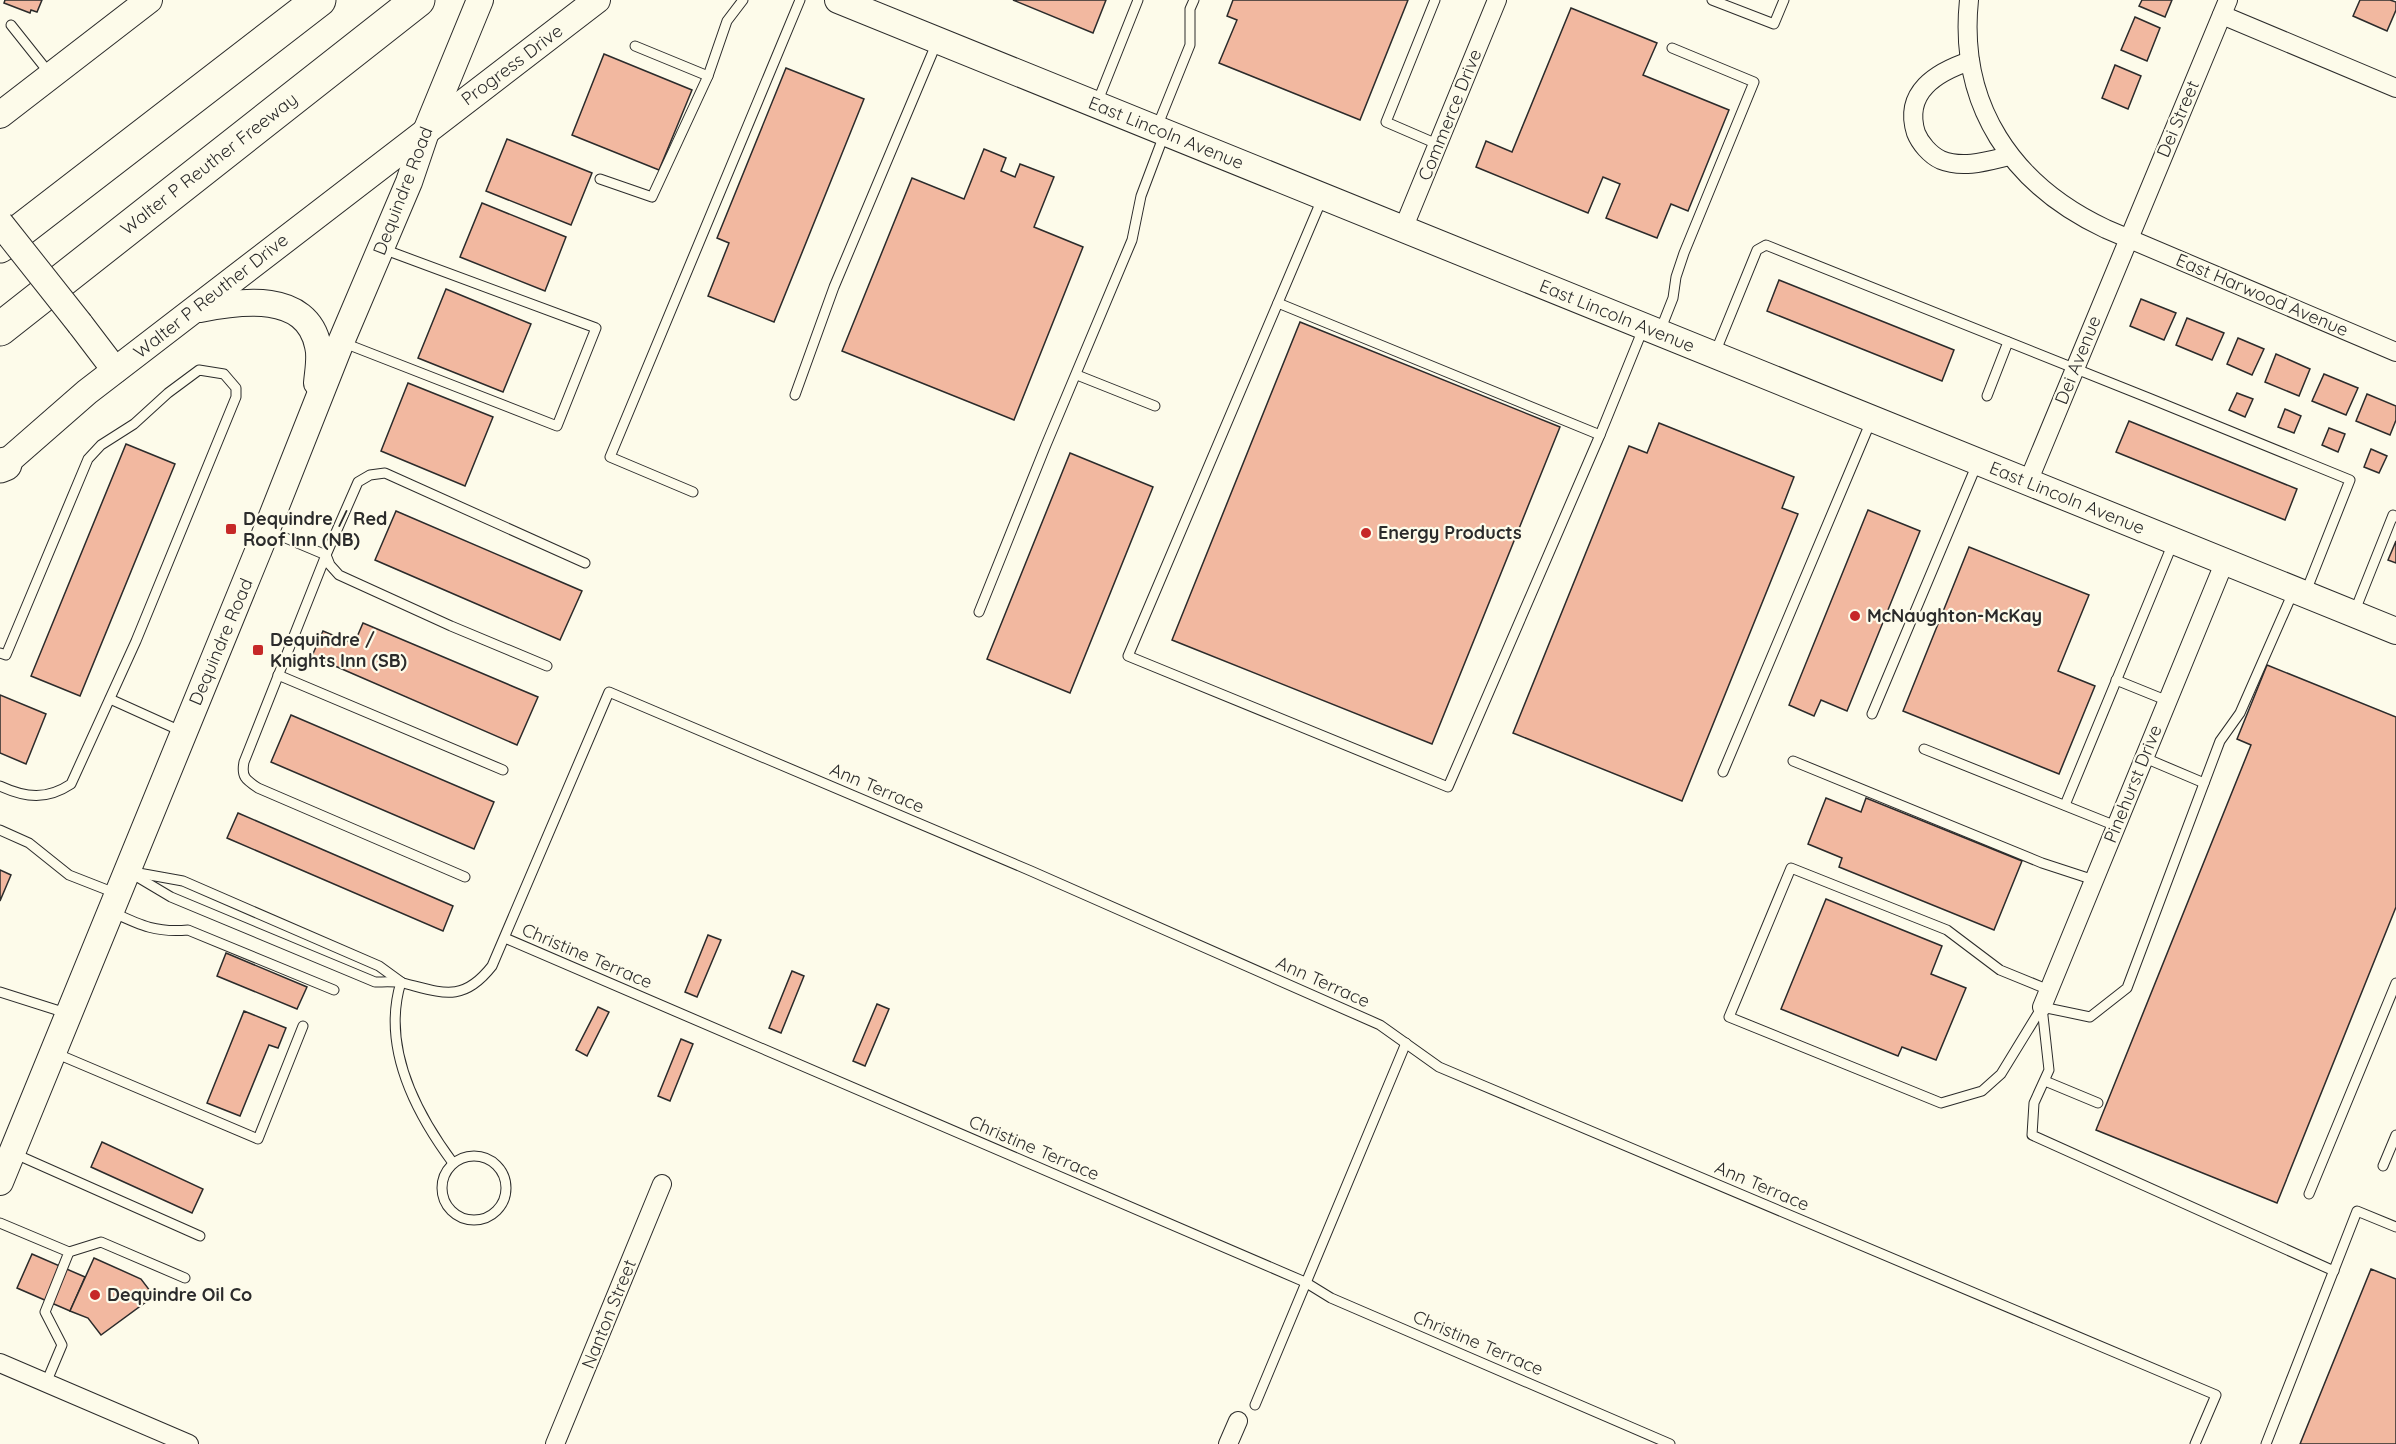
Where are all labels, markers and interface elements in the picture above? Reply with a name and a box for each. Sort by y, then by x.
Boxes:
street label: Progress Drive [456,19,567,110]
street label: Commerce Drive [1413,46,1486,184]
street label: Dei Street [2151,77,2204,161]
street label: Walter P Reuther Freeway [116,87,302,240]
street label: East Lincoln Avenue [1085,91,1247,174]
street label: Dequindre Road [367,123,438,258]
street label: Walter P Reuther Drive [129,228,293,363]
street label: East Harwood Avenue [2173,248,2352,341]
street label: East Lincoln Avenue [1536,274,1698,357]
street label: Dei Avenue [2049,312,2106,408]
street label: East Lincoln Avenue [1986,456,2148,539]
place label: Dequindre / Red Roof Inn (NB) [243,507,387,551]
place label: Energy Products [1378,521,1522,544]
marker: Dequindre / Red Roof Inn (NB) [224,522,238,536]
marker: Energy Products [1359,526,1373,540]
street label: Dequindre Road [183,575,258,709]
place label: McNaughton-McKay [1867,604,2042,627]
marker: McNaughton-McKay [1848,609,1862,623]
place label: Dequindre / Knights Inn (SB) [270,628,407,672]
marker: Dequindre / Knights Inn (SB) [251,643,265,657]
street label: Pinehurst Drive [2098,721,2167,846]
street label: Ann Terrace [827,757,928,818]
street label: Christine Terrace [518,918,656,993]
street label: Ann Terrace [1273,951,1374,1012]
street label: Christine Terrace [965,1110,1103,1185]
street label: Ann Terrace [1712,1155,1813,1216]
street label: Nanton Street [576,1256,641,1372]
place label: Dequindre Oil Co [107,1283,252,1306]
marker: Dequindre Oil Co [88,1288,102,1302]
street label: Christine Terrace [1409,1305,1547,1380]

